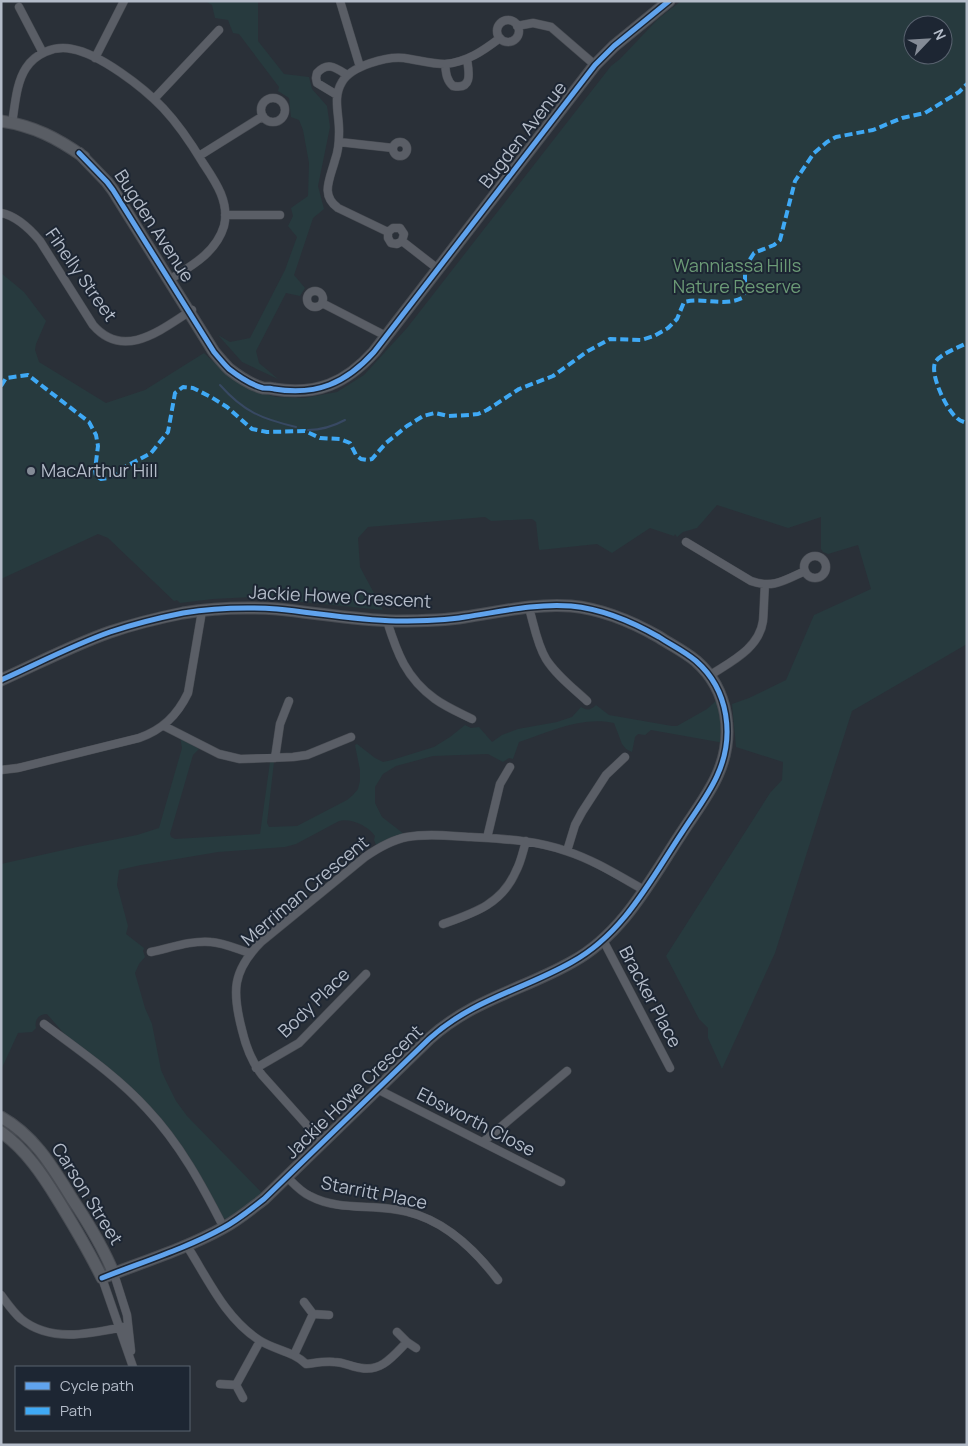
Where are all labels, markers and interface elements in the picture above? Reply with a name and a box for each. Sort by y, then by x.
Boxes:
north arrow [903,15,953,65]
text: N [929,26,951,43]
street label: Bugden Avenue [473,76,571,193]
street label: Bugden Avenue [110,165,200,286]
street label: Fihelly Street [41,223,123,326]
park label: Wanniassa Hills Nature Reserve [673,253,801,298]
place label: MacArthur Hill [41,458,158,482]
marker: MacArthur Hill [25,465,37,477]
street label: Jackie Howe Crescent [248,579,432,613]
street label: Merriman Crescent [236,830,373,951]
street label: Bracker Place [614,942,688,1052]
street label: Body Place [272,962,354,1042]
street label: Jackie Howe Crescent [279,1019,427,1163]
street label: Ebsworth Close [413,1081,540,1161]
street label: Carson Street [47,1138,129,1249]
street label: Starritt Place [319,1170,429,1214]
legend [15,1366,190,1431]
text: Cycle path [60,1375,134,1396]
text: Path [60,1400,92,1421]

